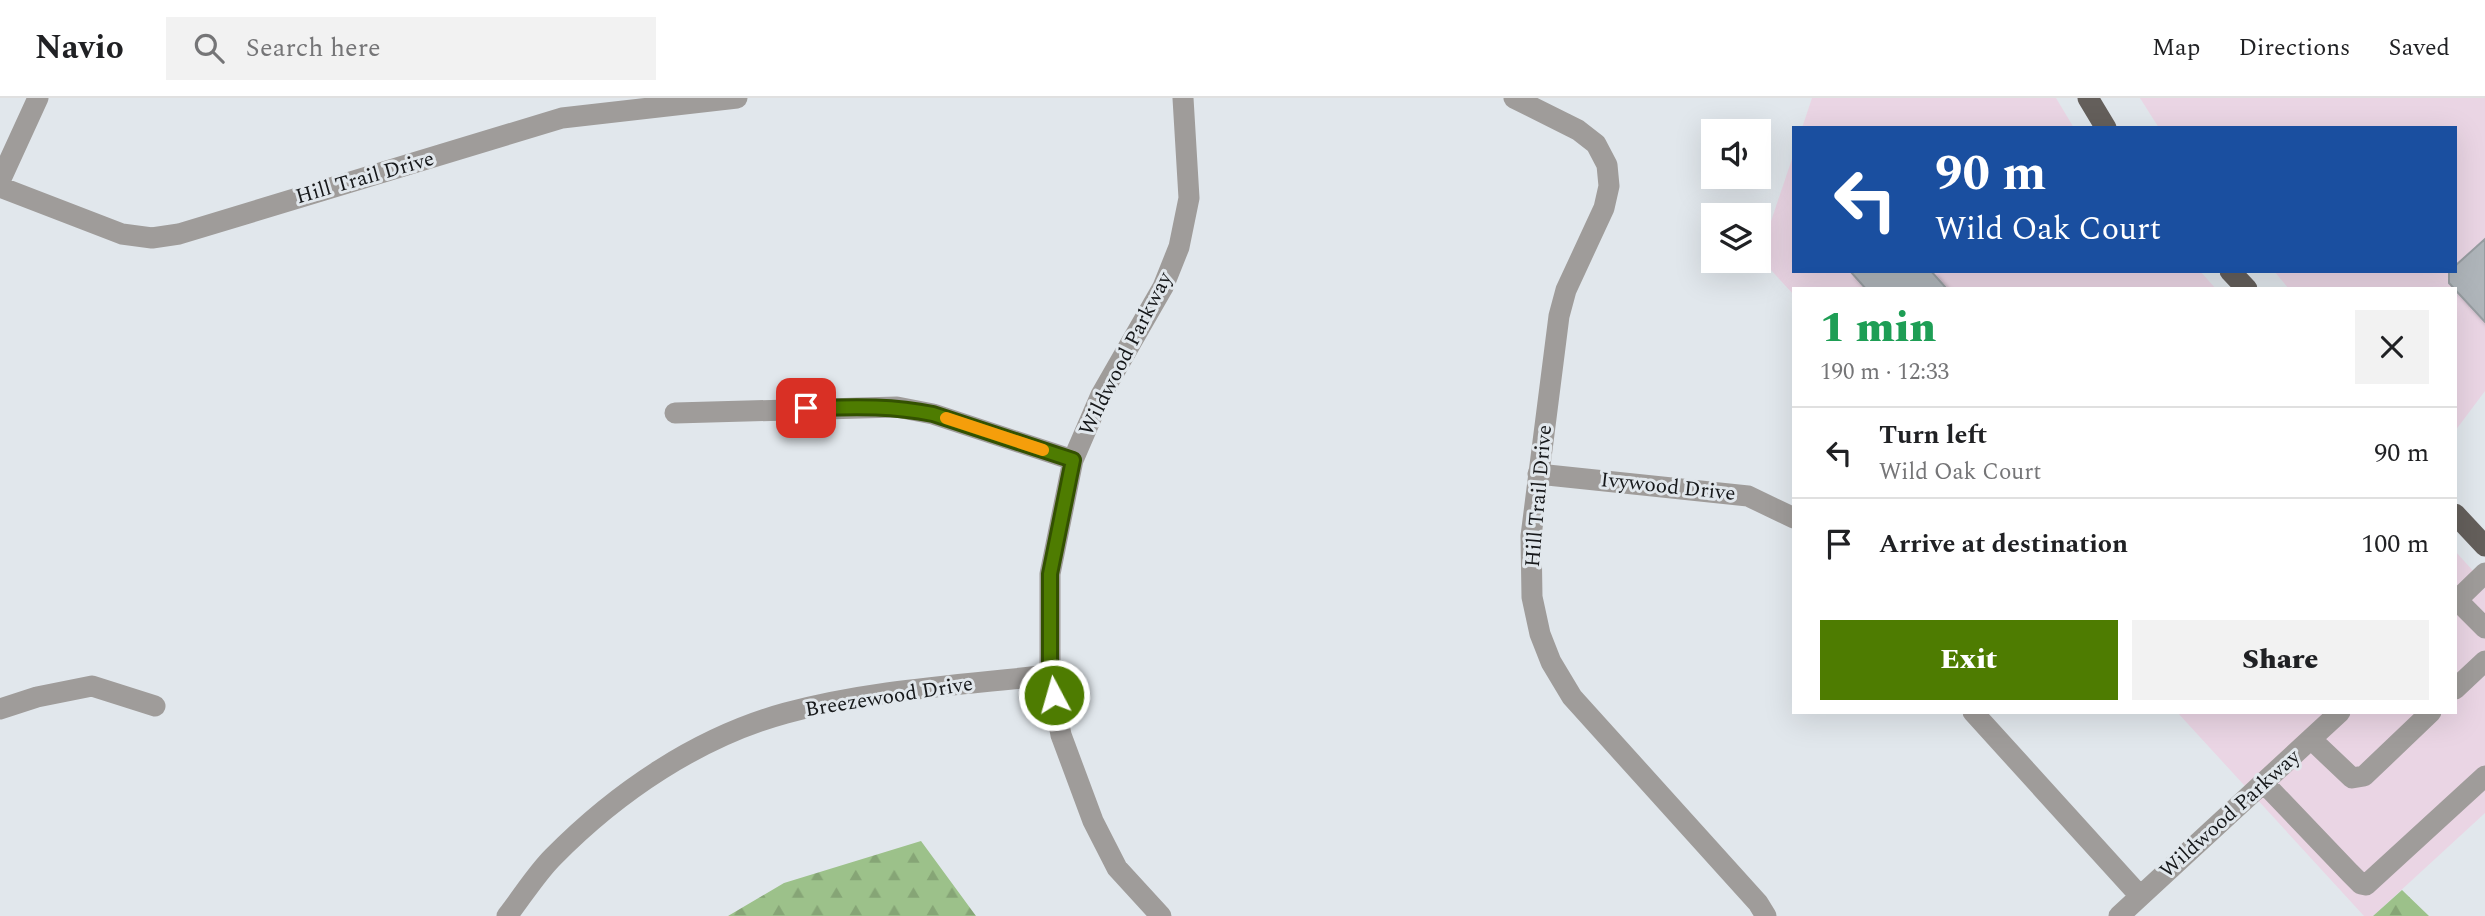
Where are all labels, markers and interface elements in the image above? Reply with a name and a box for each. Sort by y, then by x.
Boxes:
search box [166,17,656,80]
text: Navio [35,23,124,73]
text: Search here [246,28,381,68]
icon: search [190,29,228,67]
text: Map [2152,30,2200,66]
text: Directions [2238,30,2350,66]
text: Saved [2388,30,2450,66]
map controls [1701,119,1771,273]
button: sound [1701,119,1771,189]
text: 90 m [1935,137,2046,212]
street label: Hill Trail Drive [292,143,438,213]
icon: left [1820,154,1911,245]
button: layers [1701,203,1771,273]
text: Wild Oak Court [1935,205,2161,254]
street label: Wildwood Parkway [1071,266,1182,441]
text: 1 min [1820,297,1936,360]
button: close [2355,310,2429,384]
text: 190 m · 12:33 [1820,355,1949,390]
pin [776,378,836,438]
icon: arrive [787,389,825,427]
text: Turn left [1879,415,1987,455]
street label: Hill Trail Drive [1517,423,1561,569]
text: 90 m [2374,433,2429,473]
icon: left [1820,434,1858,472]
text: Wild Oak Court [1879,455,2041,490]
street label: Ivywood Drive [1599,464,1737,510]
text: Arrive at destination [1879,524,2128,564]
text: 100 m [2361,524,2429,564]
icon: arrive [1820,525,1858,563]
button: Exit [1820,620,2118,700]
button: Share [2132,620,2429,700]
position arrow [1017,658,1091,732]
street label: Breezewood Drive [803,668,975,726]
street label: Wildwood Parkway [2152,741,2308,886]

